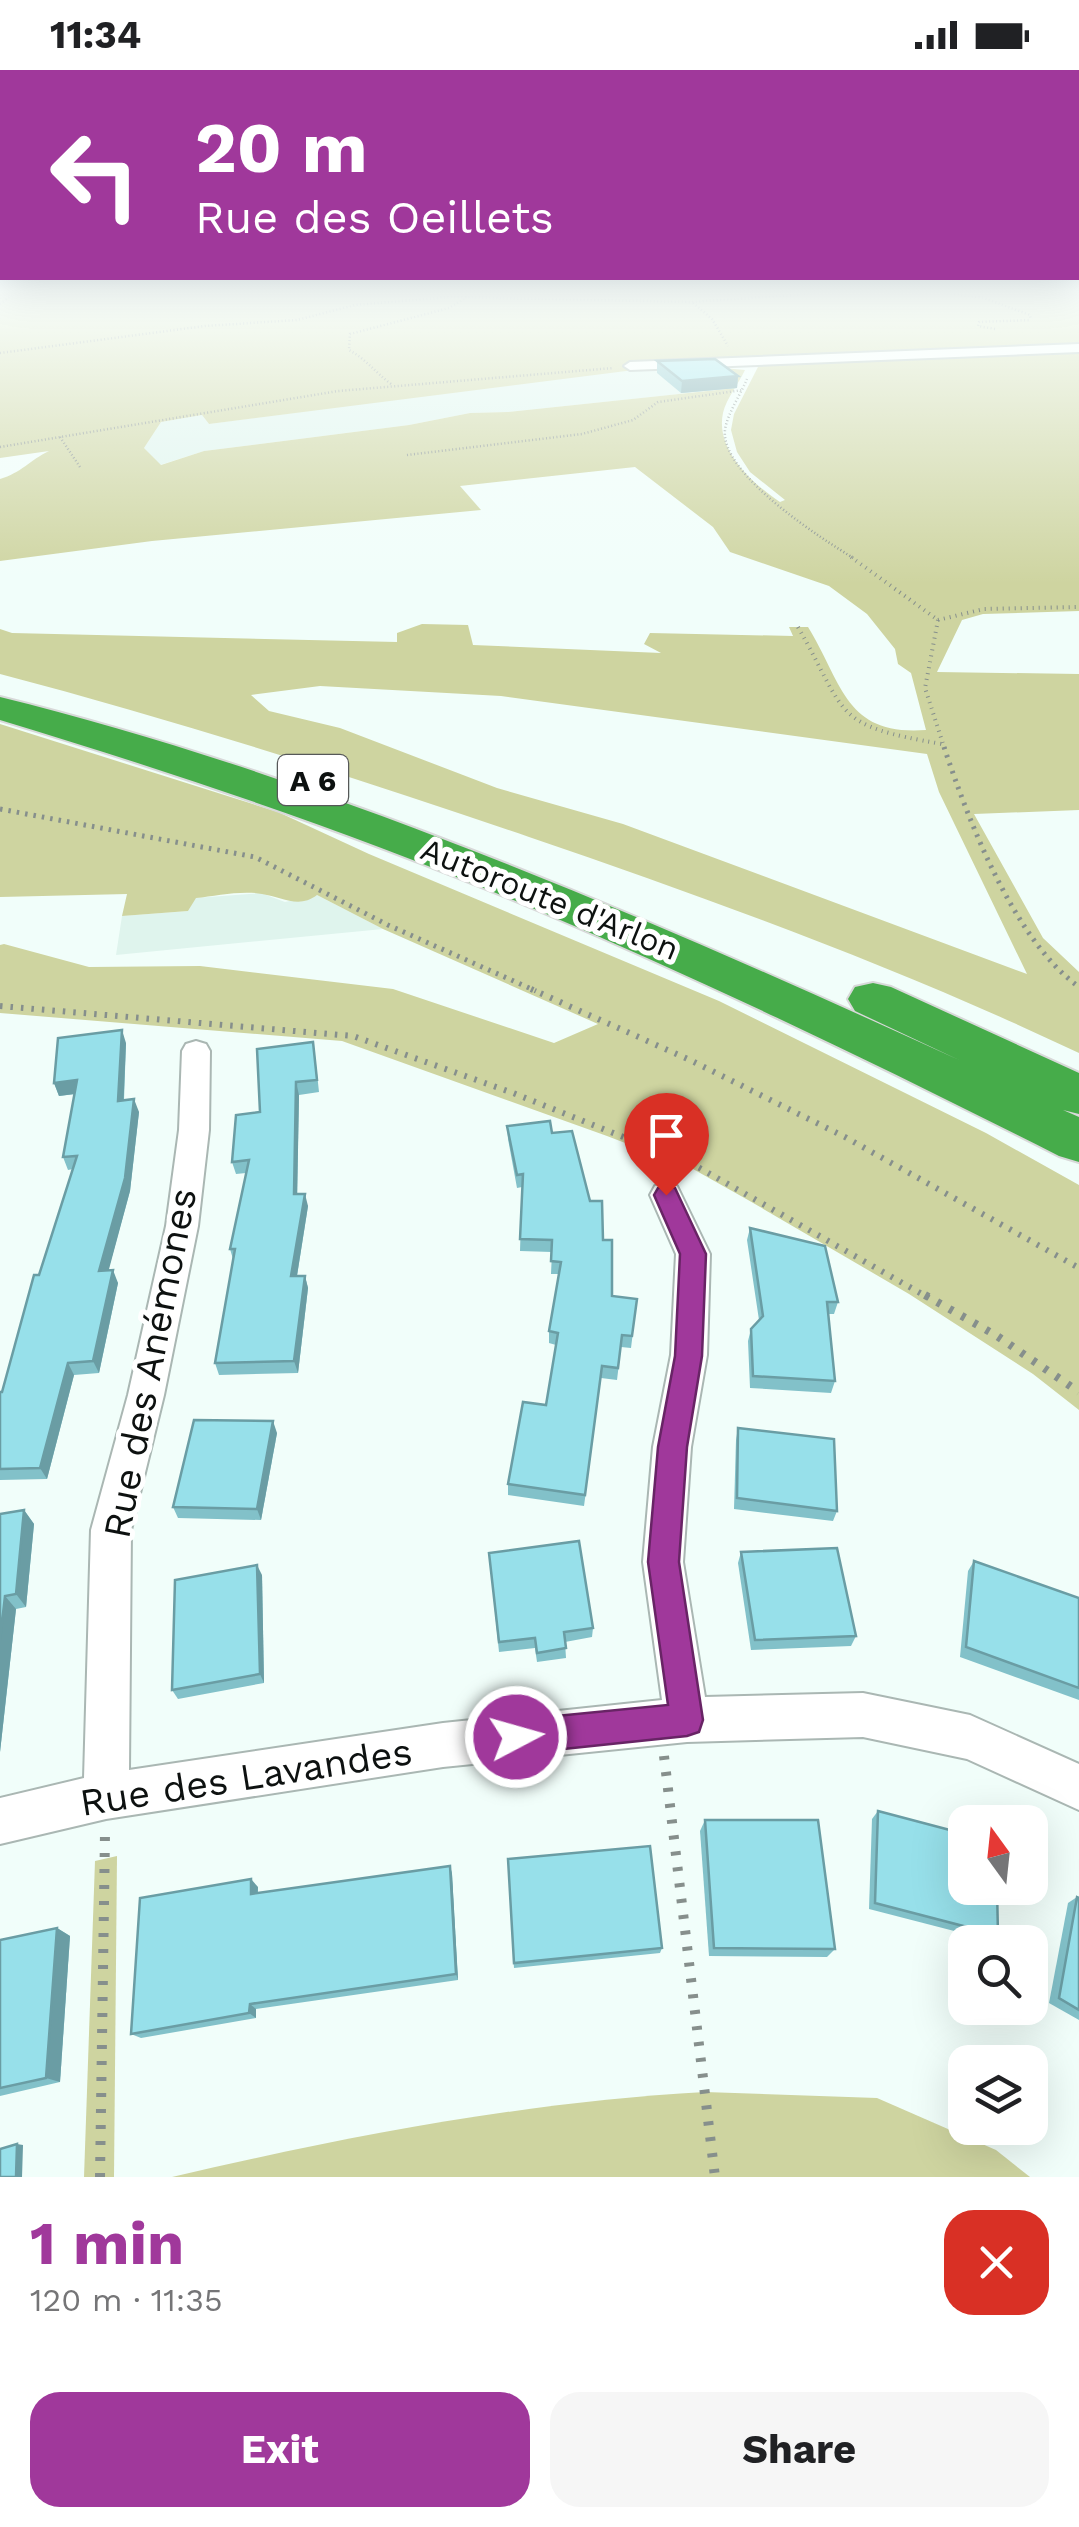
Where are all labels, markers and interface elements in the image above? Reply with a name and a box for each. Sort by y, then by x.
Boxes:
text: 11:34 [50,13,141,57]
text: 20 m [195,107,368,189]
icon: left [30,110,160,240]
text: Rue des Oeillets [195,191,554,244]
road number: A 6 [278,755,348,805]
street label: Autoroute d'Arlon [416,830,684,968]
pin [624,1093,709,1196]
icon: arrive [639,1108,694,1163]
street label: Rue des Anémones [94,1184,206,1542]
position arrow [464,1685,568,1789]
street label: Rue des Lavandes [77,1729,415,1825]
north arrow [948,1805,1048,1905]
map controls [948,1805,1048,2145]
button: search [948,1925,1048,2025]
button: layers [948,2045,1048,2145]
text: 1 min [30,2208,184,2279]
button: close [944,2210,1049,2315]
text: 120 m · 11:35 [30,2281,223,2319]
button: Exit [30,2392,530,2507]
button: Share [550,2392,1049,2507]

